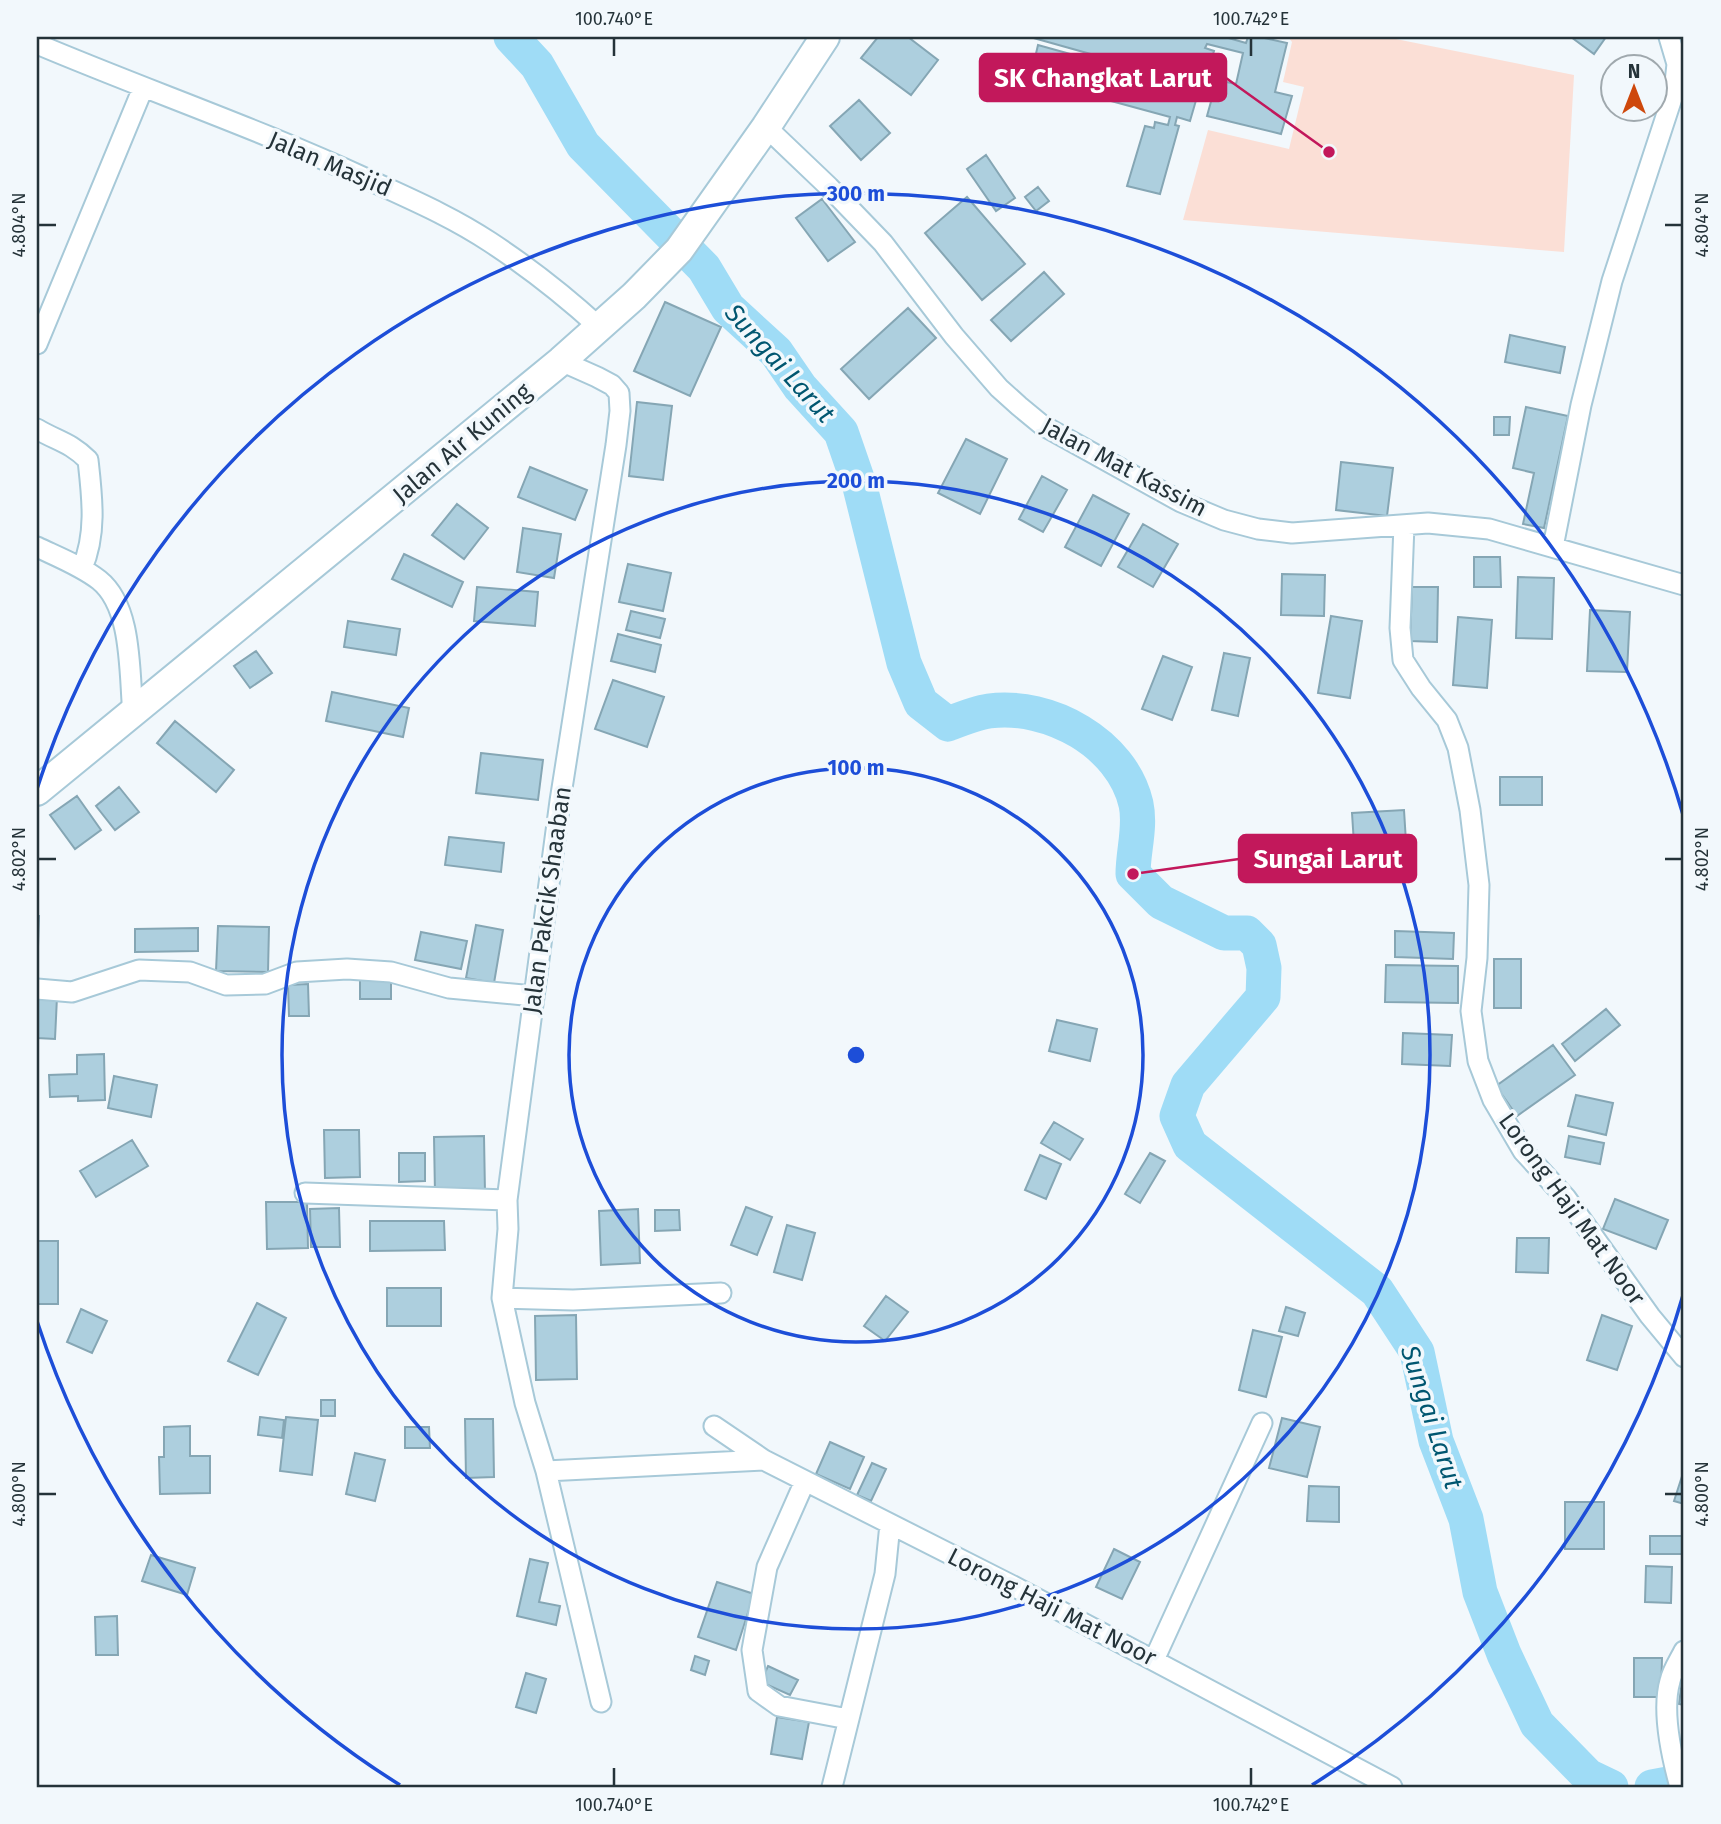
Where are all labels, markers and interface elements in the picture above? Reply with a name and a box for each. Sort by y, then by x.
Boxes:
text: 100.740°E [575,8,653,30]
text: 100.742°E [1213,8,1289,30]
north arrow [1598,52,1668,122]
callout: SK Changkat Larut [980,54,1226,101]
text: N [1628,60,1640,83]
text: SK Changkat Larut [994,63,1213,94]
street label: Jalan Masjid [264,126,396,202]
text: 300 m [826,181,885,207]
text: 4.804°N [8,192,30,258]
text: 4.804°N [1691,192,1713,258]
water label: Sungai Larut [718,297,842,430]
street label: Jalan Air Kuning [387,377,537,509]
street label: Jalan Mat Kassim [1036,412,1212,522]
text: 200 m [827,468,885,494]
text: 100 m [827,755,885,781]
street label: Jalan Pakcik Shaaban [517,784,577,1016]
text: 4.802°N [8,827,30,891]
text: 4.802°N [1691,827,1713,891]
callout: Sungai Larut [1239,835,1416,882]
text: Sungai Larut [1254,844,1403,875]
centre of rings [844,1043,868,1067]
street label: Lorong Haji Mat Noor [1493,1108,1651,1311]
water label: Sungai Larut [1393,1341,1470,1494]
text: 4.800°N [8,1461,30,1527]
text: 4.800°N [1691,1461,1713,1527]
street label: Lorong Haji Mat Noor [943,1542,1162,1672]
text: 100.740°E [575,1794,653,1816]
text: 100.742°E [1213,1794,1289,1816]

